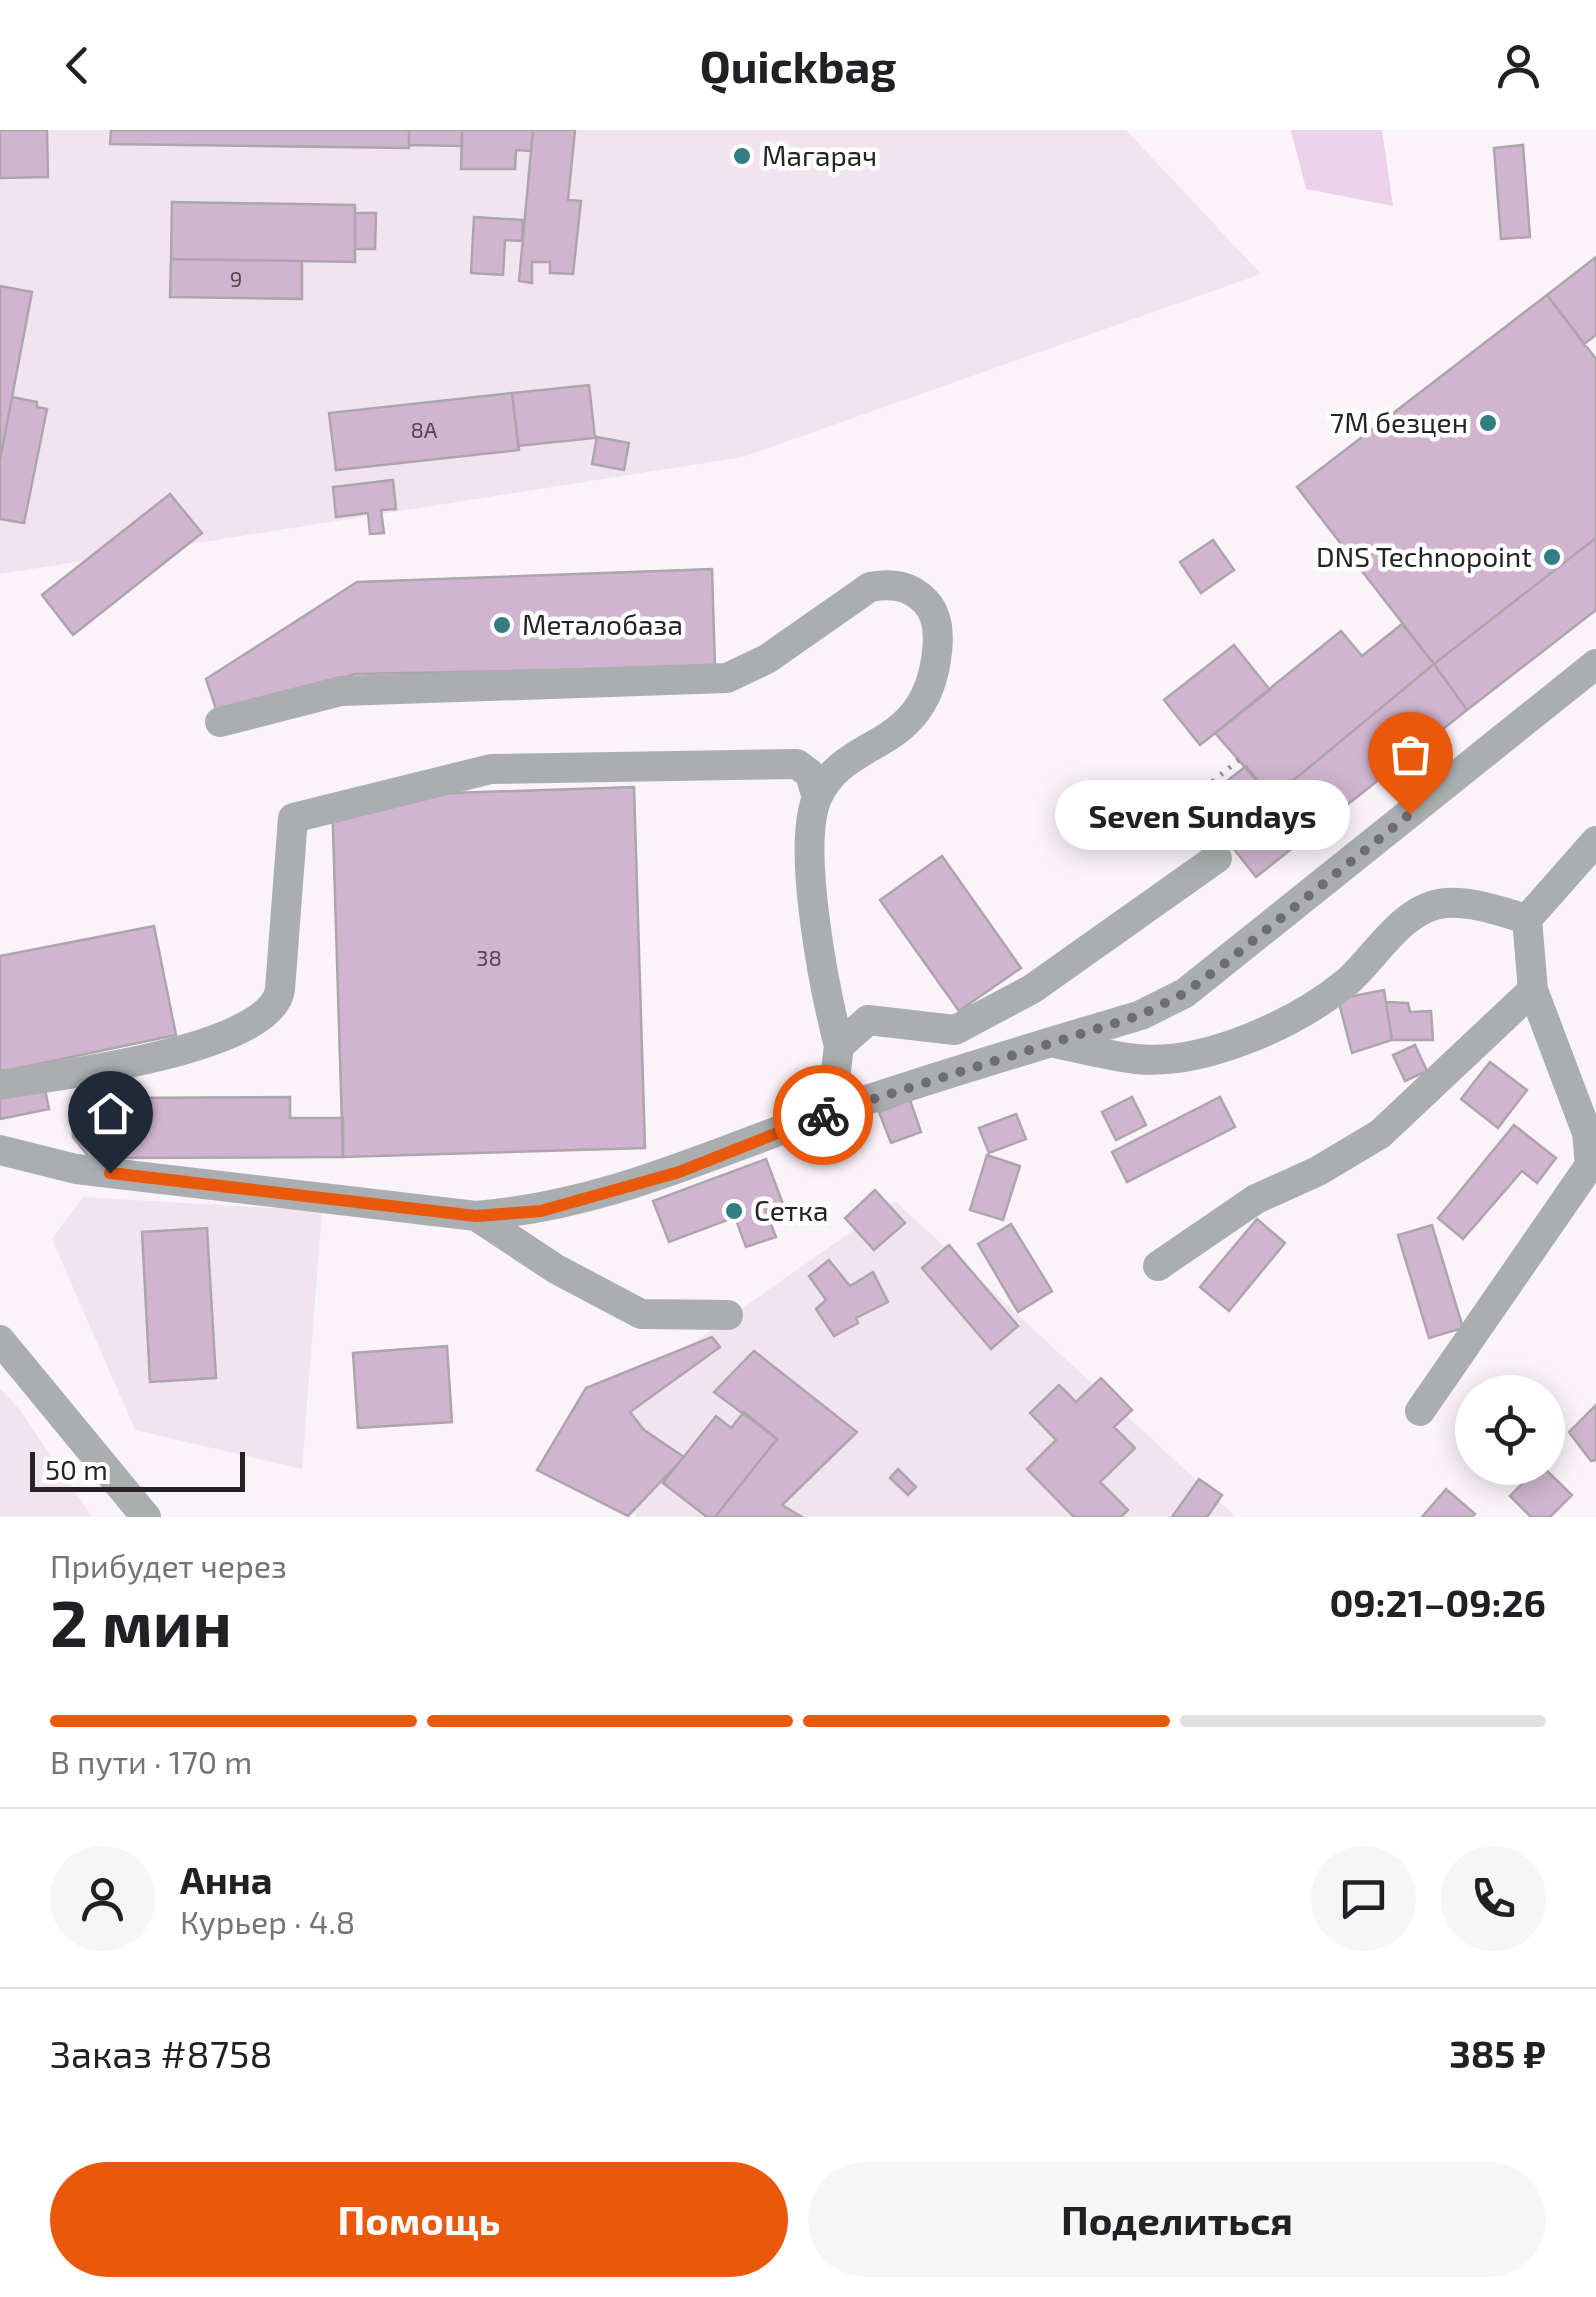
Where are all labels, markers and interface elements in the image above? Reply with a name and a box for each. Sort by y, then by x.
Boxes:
icon: back [50,38,105,93]
text: Quickbag [700,38,896,92]
icon: person [1491,38,1546,93]
place label: Магарач [762,138,877,172]
marker: Магарач [731,145,753,167]
house number: 9 [230,265,242,291]
place label: 7М безцен [1330,405,1468,439]
marker: 7М безцен [1477,412,1499,434]
house number: 8А [410,416,438,442]
place label: DNS Technopoint [1316,539,1532,573]
marker: DNS Technopoint [1541,546,1563,568]
place label: Металобаза [522,607,683,641]
marker: Металобаза [491,614,513,636]
pin [1368,712,1453,815]
icon: bag [1383,727,1438,782]
callout: Seven Sundays [1055,779,1350,849]
text: Seven Sundays [1089,796,1316,834]
house number: 38 [476,944,502,970]
courier [773,1065,873,1165]
pin [68,1071,153,1174]
icon: home [83,1086,138,1141]
icon: bike [796,1088,851,1143]
place label: Сетка [754,1193,828,1227]
marker: Сетка [723,1200,745,1222]
map controls [1455,1375,1565,1485]
button: locate [1455,1375,1565,1485]
scale bar [30,1447,245,1492]
text: 50 m [45,1452,108,1486]
text: Прибудет через [50,1546,287,1584]
text: 09:21–09:26 [1329,1579,1546,1625]
text: 2 мин [50,1582,232,1660]
text: В пути · 170 m [50,1742,252,1780]
button: person [50,1846,155,1951]
button: chat [1311,1846,1416,1951]
button: phone [1441,1846,1546,1951]
text: Анна [180,1856,273,1902]
text: Курьер · 4.8 [180,1902,355,1940]
text: Заказ #8758 [50,2030,273,2076]
text: 385 ₽ [1449,2030,1546,2076]
button: Помощь [50,2162,788,2277]
button: Поделиться [808,2162,1546,2277]

